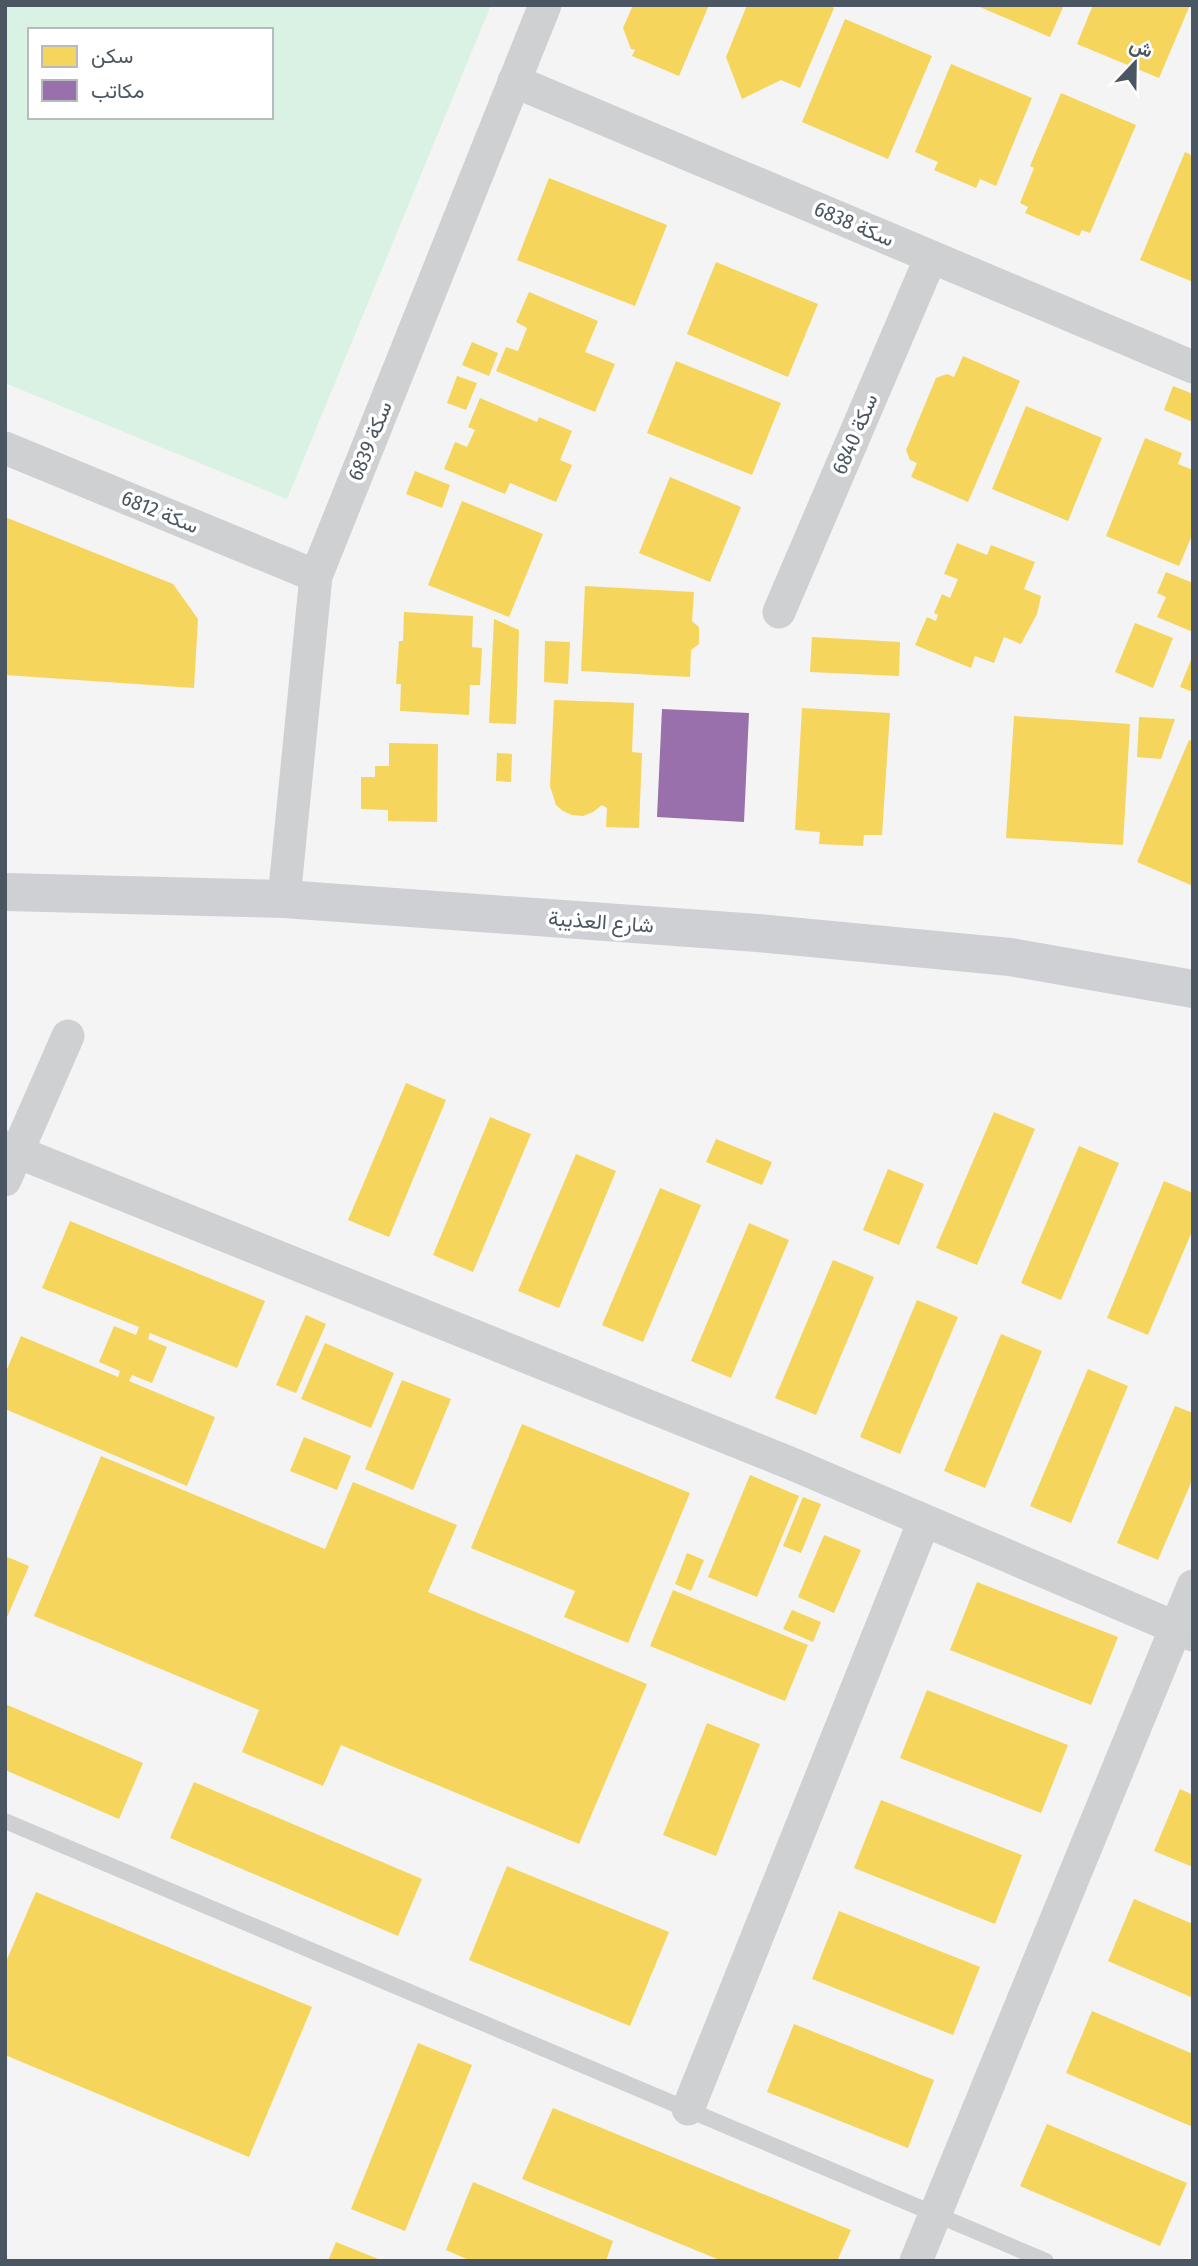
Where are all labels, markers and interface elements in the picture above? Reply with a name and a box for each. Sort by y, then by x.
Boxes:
legend [28,28,273,119]
north arrow [1100,28,1170,98]
text: ش [1126,33,1156,63]
text: سكن [91,43,133,69]
text: مكاتب [91,78,144,104]
street label: سكة 6838 [810,196,898,252]
street label: سكة 6840 [826,390,884,478]
street label: سكة 6839 [342,397,398,485]
street label: سكة 6812 [118,485,202,539]
street label: شارع العذيبة [547,905,655,940]

